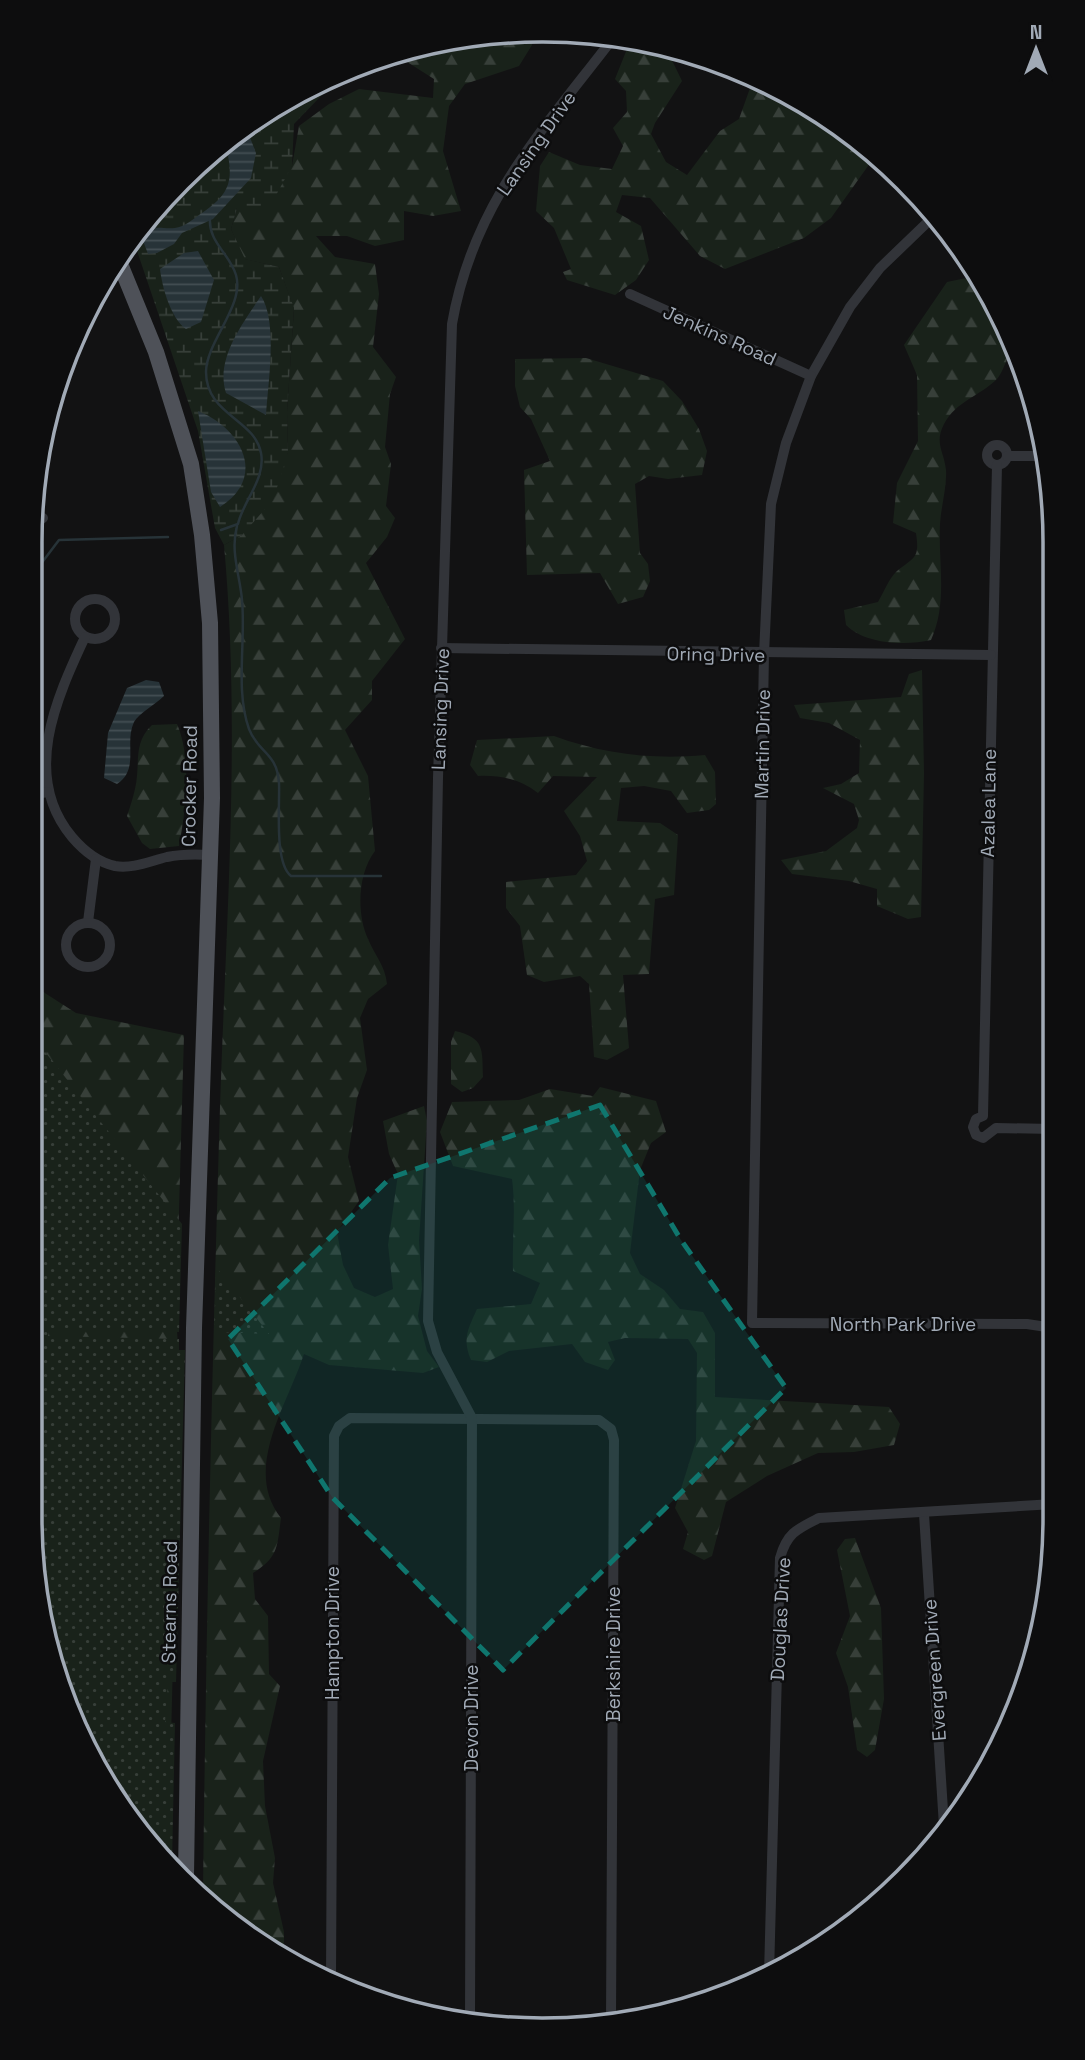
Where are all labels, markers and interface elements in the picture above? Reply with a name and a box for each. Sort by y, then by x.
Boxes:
north arrow [1001,14,1071,84]
text: N [1030,20,1042,45]
street label: Lansing Drive [491,86,582,200]
street label: Jenkins Road [659,299,780,372]
street label: Oring Drive [666,641,766,668]
street label: Lansing Drive [426,648,455,770]
street label: Martin Drive [749,689,776,799]
street label: Crocker Road [176,725,203,847]
street label: Azalea Lane [975,748,1002,858]
street label: North Park Drive [830,1312,976,1337]
street label: Stearns Road [156,1541,183,1663]
street label: Douglas Drive [765,1556,796,1682]
street label: Hampton Drive [320,1566,345,1700]
street label: Berkshire Drive [601,1586,626,1722]
street label: Evergreen Drive [917,1598,952,1742]
street label: Devon Drive [459,1664,484,1772]

